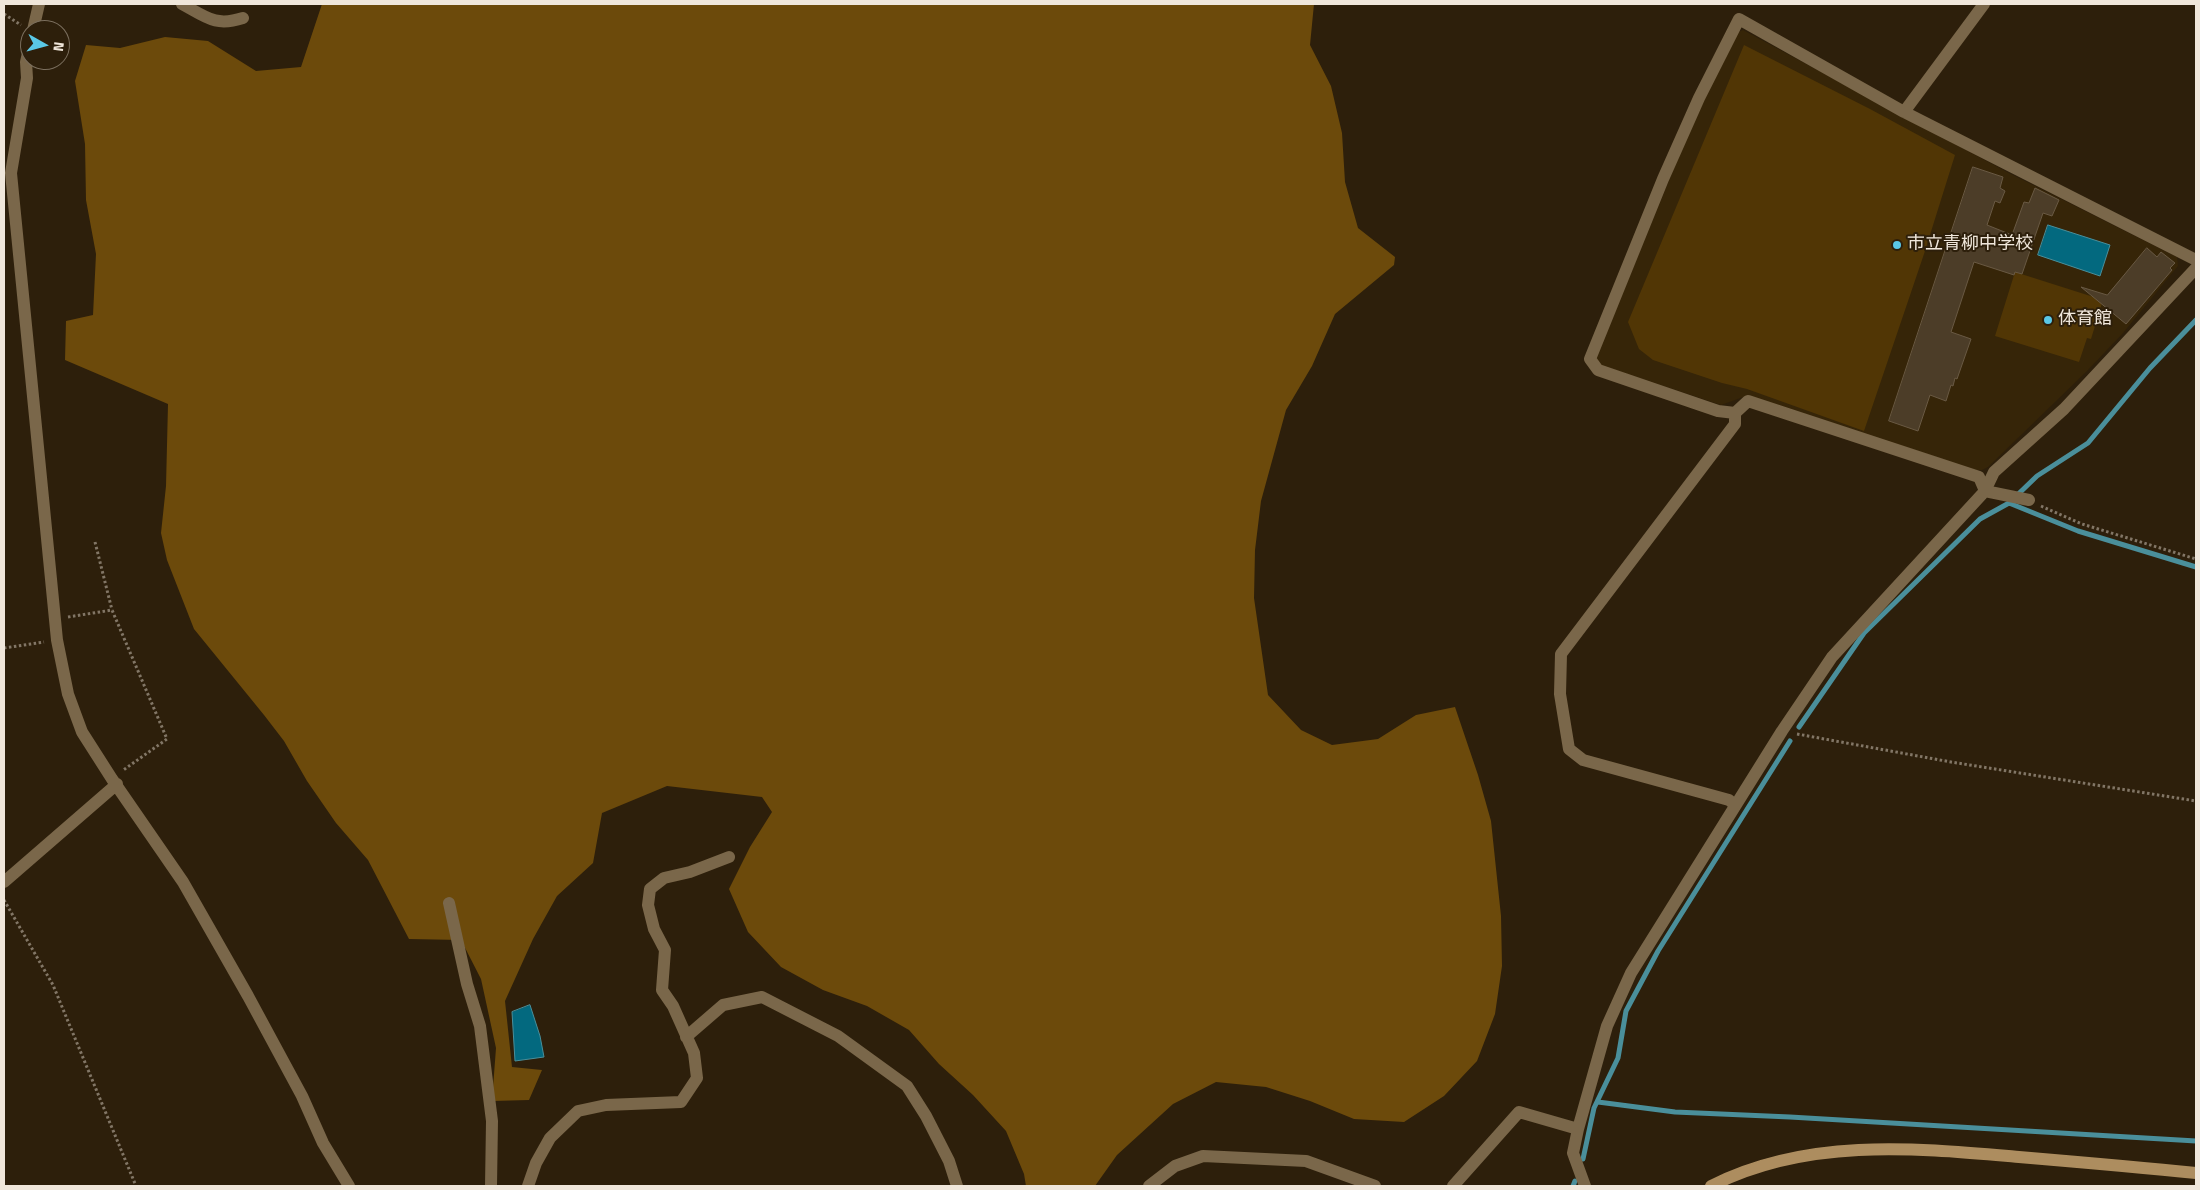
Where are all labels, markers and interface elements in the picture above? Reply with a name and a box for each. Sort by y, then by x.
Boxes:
north arrow [20,20,70,70]
text: N [48,41,70,53]
place label: 市立青柳中学校 [1907,234,2033,256]
marker: 市立青柳中学校 [1891,239,1903,251]
place label: 体育館 [2058,309,2112,331]
marker: 体育館 [2042,314,2054,326]

